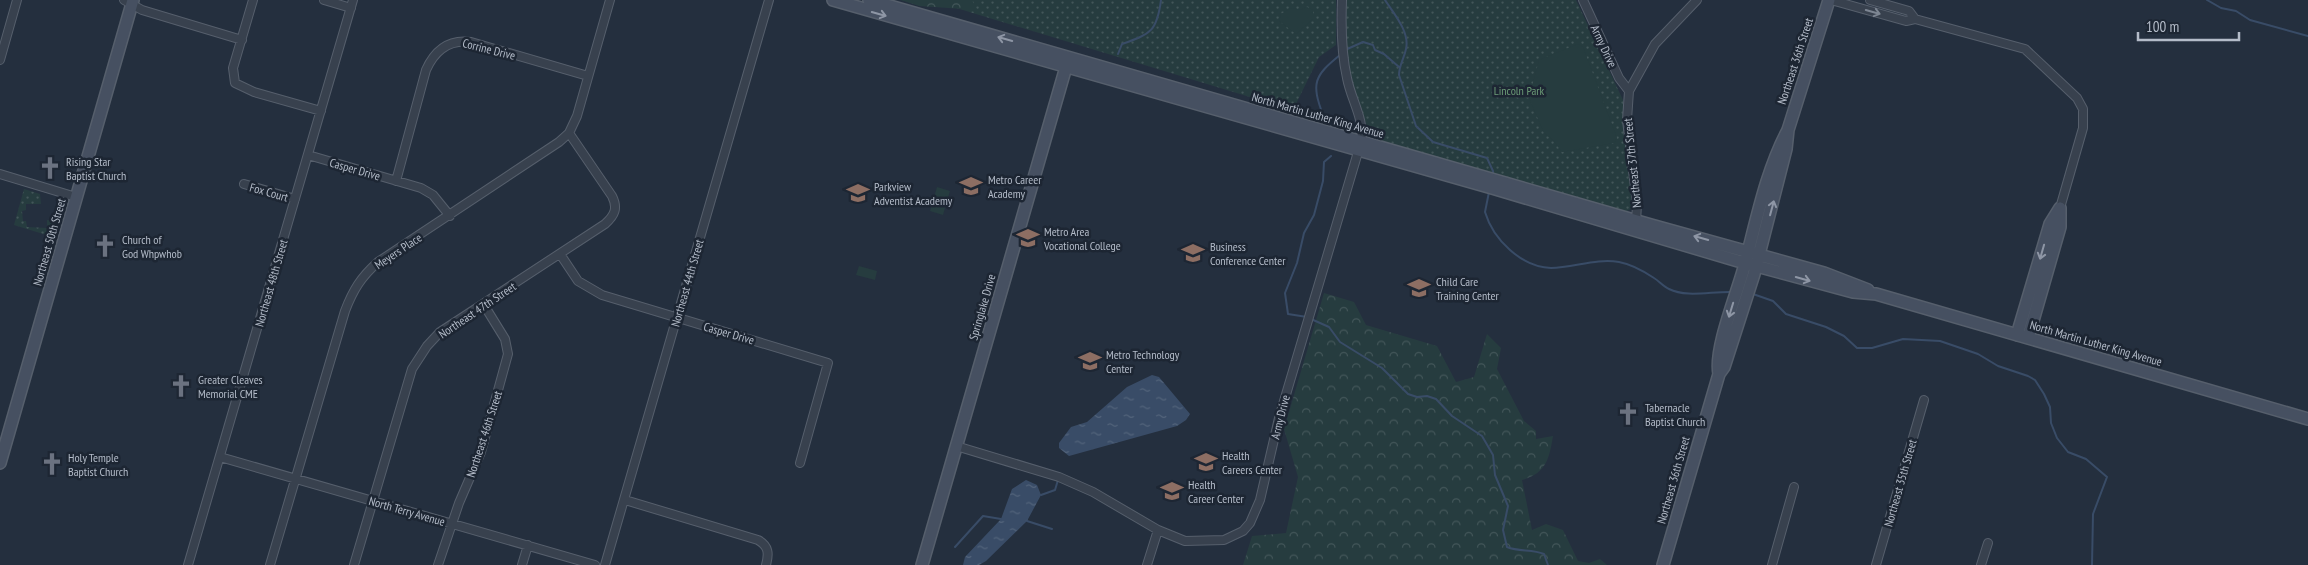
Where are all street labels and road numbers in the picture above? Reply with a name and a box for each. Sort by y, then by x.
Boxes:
street label: Northeast 36th Street [1774,15,1816,106]
street label: Army Drive [1588,22,1620,70]
street label: Corrine Drive [461,35,517,63]
street label: North Martin Luther King Avenue [1250,89,1386,141]
street label: Northeast 37th Street [1620,117,1644,209]
street label: Casper Drive [328,155,382,183]
street label: Fox Court [248,179,291,205]
street label: Northeast 50th Street [29,196,69,287]
street label: Meyers Place [372,230,425,272]
street label: Northeast 48th Street [251,237,291,328]
street label: Northeast 44th Street [667,237,707,328]
street label: Springlake Drive [965,272,999,342]
street label: Northeast 47th Street [435,278,519,341]
street label: North Martin Luther King Avenue [2028,317,2164,369]
street label: Casper Drive [702,319,756,347]
street label: Northeast 46th Street [463,388,505,479]
street label: Army Drive [1267,393,1293,441]
street label: Northeast 36th Street [1653,434,1693,525]
street label: Northeast 35th Street [1880,437,1920,528]
street label: North Terry Avenue [367,493,447,529]

